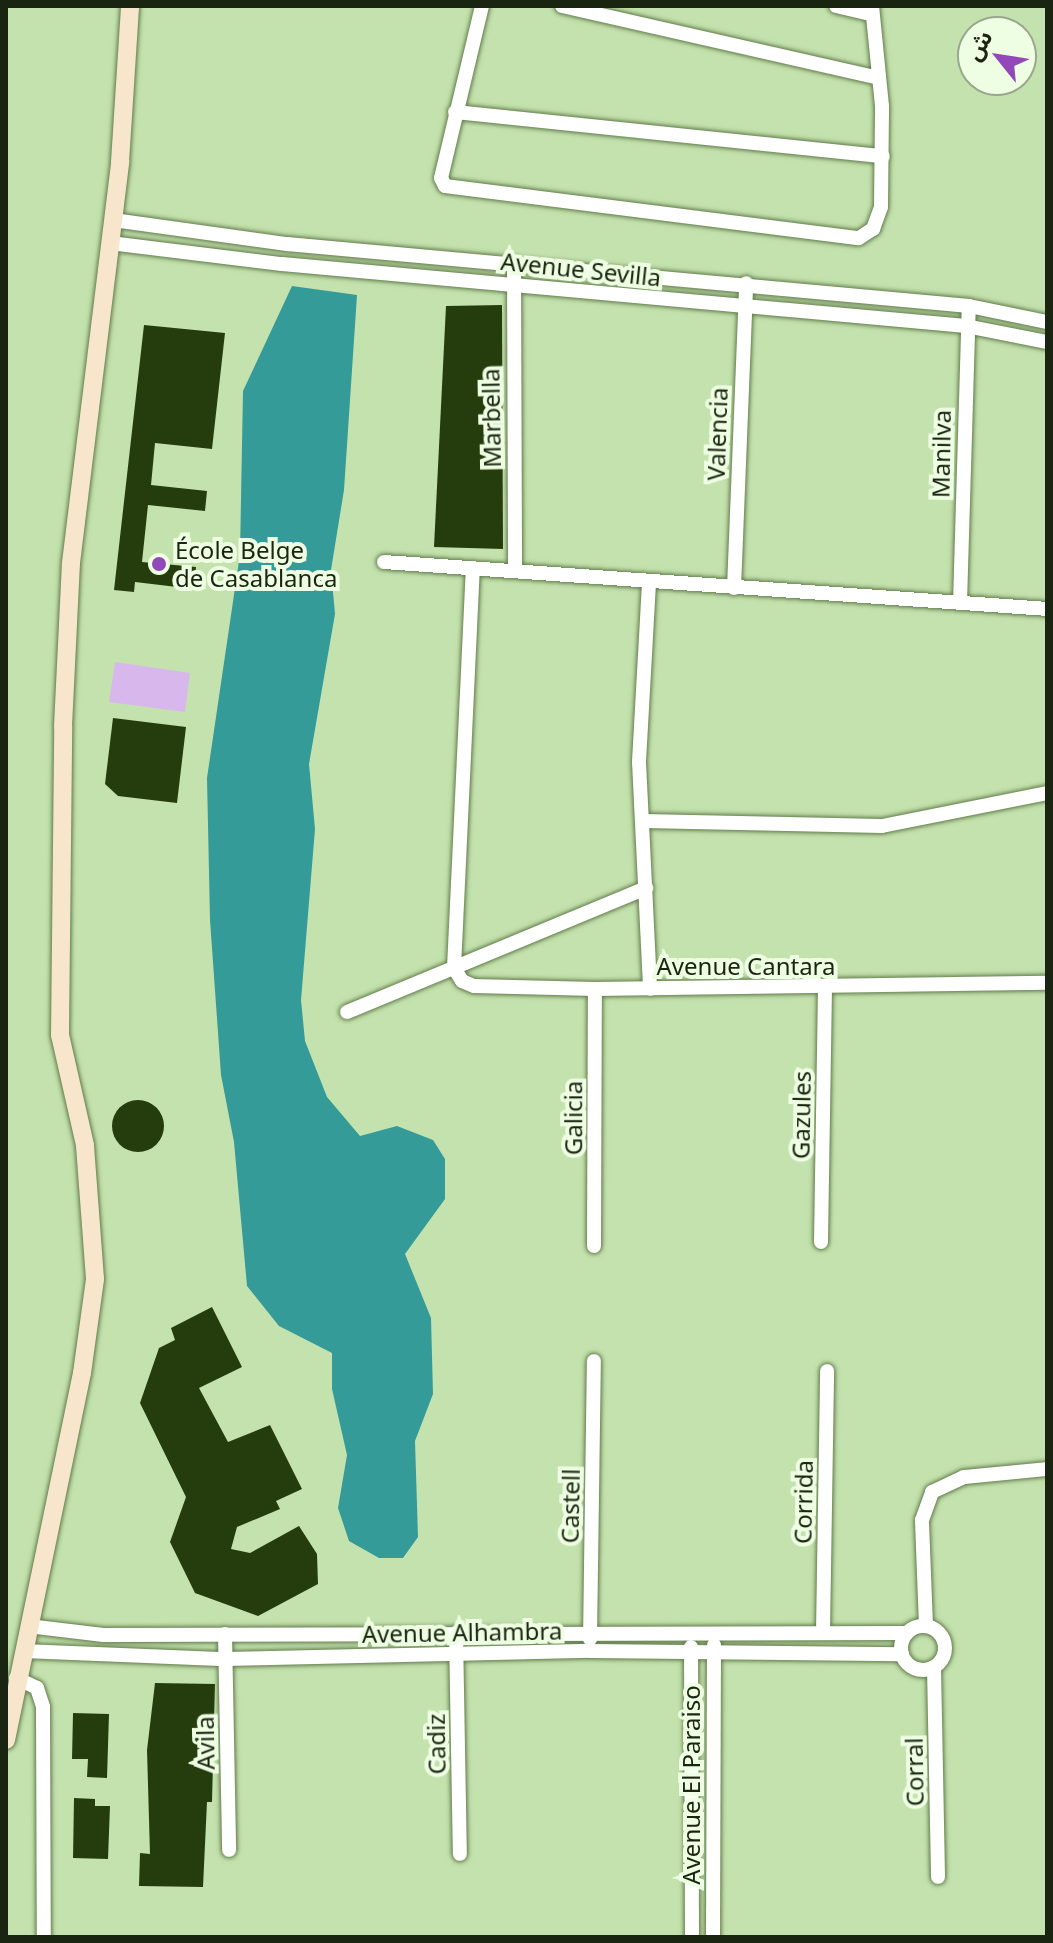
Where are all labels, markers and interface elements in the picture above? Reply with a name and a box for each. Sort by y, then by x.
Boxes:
north arrow [957,16,1037,96]
text: ش [957,24,998,66]
street label: Avenue Sevilla [499,246,663,292]
street label: Marbella [476,368,506,468]
street label: Valencia [701,387,733,481]
street label: Manilva [926,410,956,498]
place label: École Belge de Casablanca [175,536,337,592]
marker: École Belge de Casablanca [150,555,168,573]
street label: Avenue Cantara [657,952,835,980]
street label: Gazules [786,1071,816,1159]
street label: Galicia [559,1081,587,1155]
street label: Corrida [788,1460,818,1544]
street label: Castell [555,1468,585,1544]
street label: Avenue Alhambra [362,1616,562,1648]
street label: Avenue El Paraiso [677,1685,705,1885]
street label: Cadiz [421,1713,451,1775]
street label: Avila [190,1716,220,1770]
street label: Corral [899,1737,929,1807]

